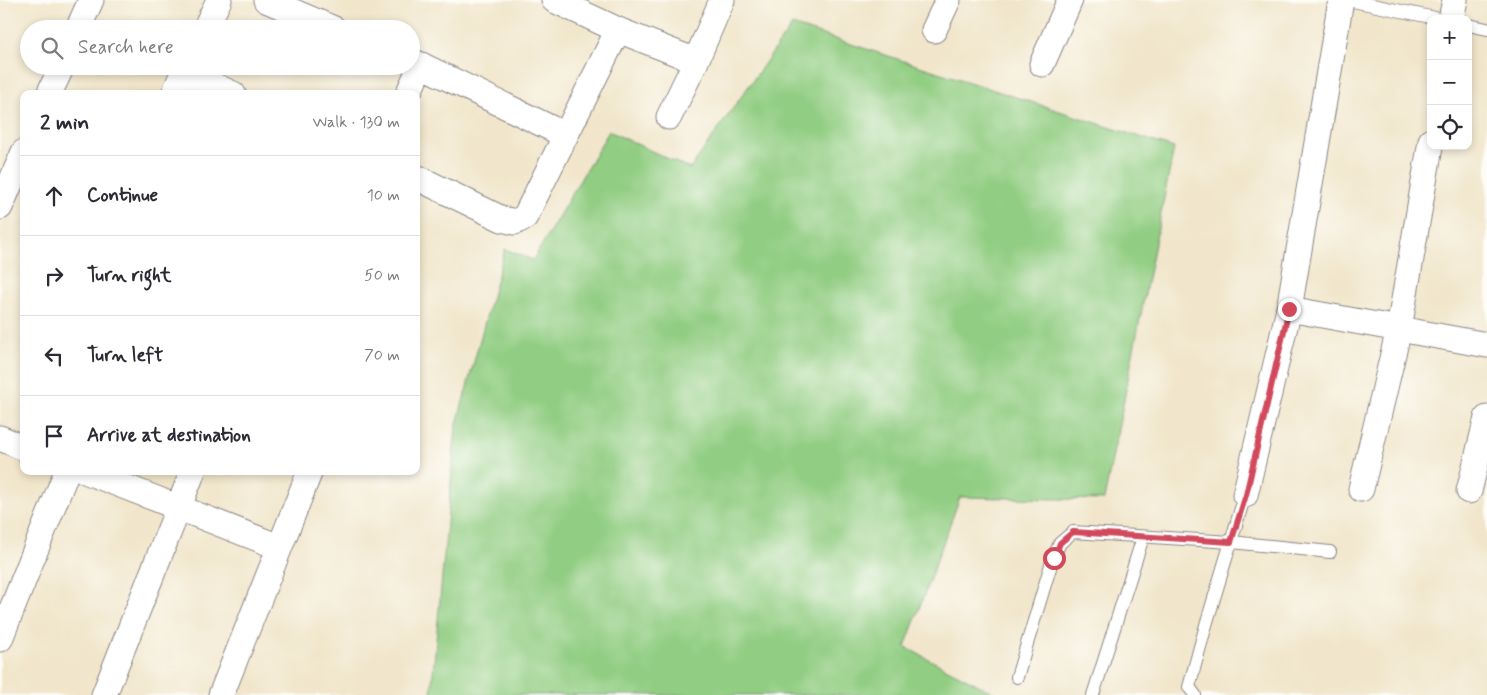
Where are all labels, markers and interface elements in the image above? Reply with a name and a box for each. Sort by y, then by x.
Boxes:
map controls [1427,15,1472,150]
button: + [1427,15,1472,60]
search box [20,20,420,75]
icon: search [38,34,66,62]
text: Search here [78,35,174,60]
button: − [1427,60,1472,105]
button: locate [1427,105,1472,150]
text: 2 min [40,109,89,137]
text: Walk · 130 m [313,112,400,133]
icon: ahead [40,182,68,210]
text: Continue [87,183,158,208]
text: 10 m [367,185,400,206]
icon: right [40,262,68,290]
text: Turn right [87,263,171,288]
text: 50 m [364,265,400,286]
route end [1278,298,1301,321]
icon: left [40,342,68,370]
text: Turn left [87,343,163,368]
text: 70 m [364,345,400,366]
icon: arrive [40,422,68,450]
text: Arrive at destination [87,423,251,448]
route start [1043,547,1066,570]

